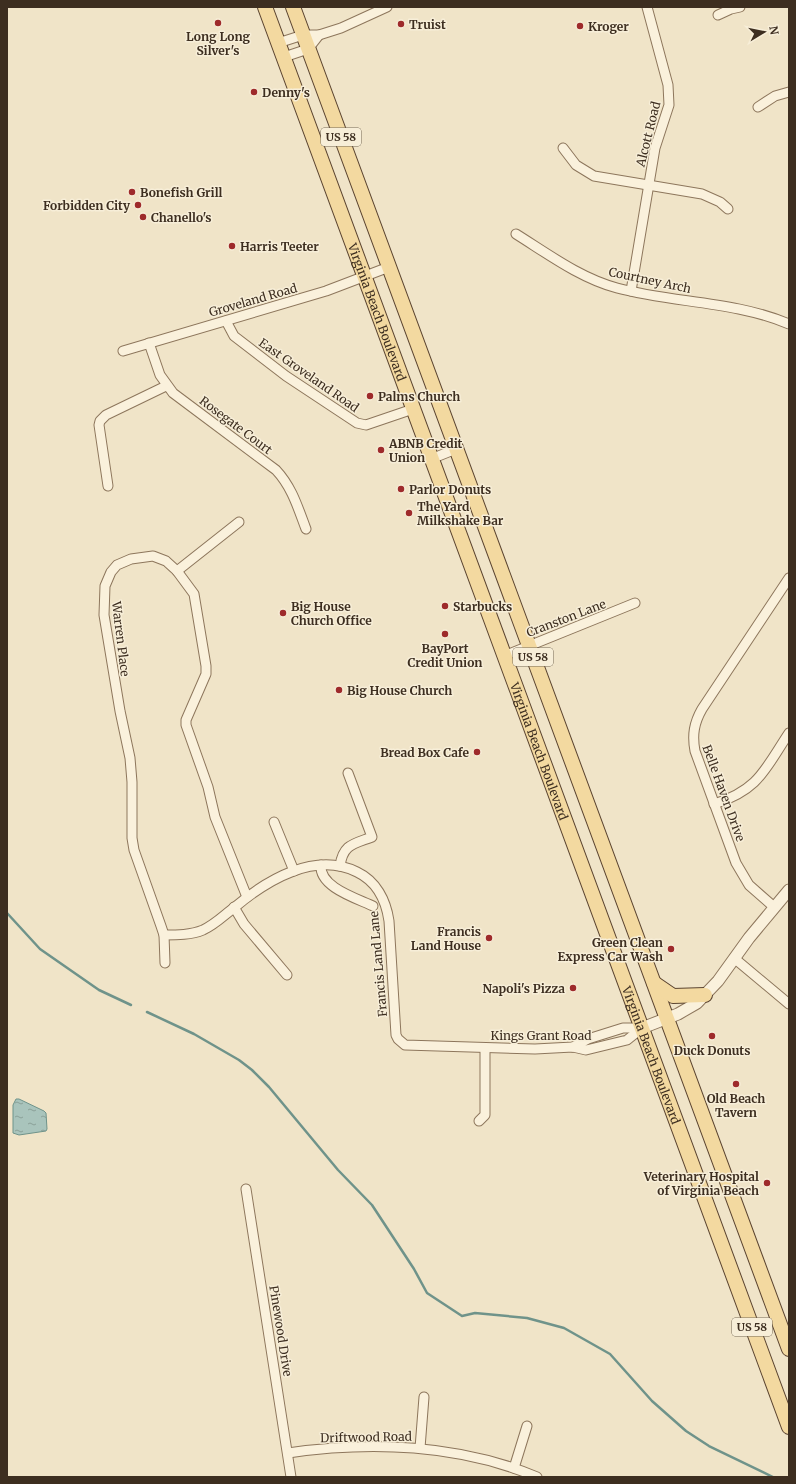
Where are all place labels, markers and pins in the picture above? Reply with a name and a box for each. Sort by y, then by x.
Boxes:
place label: Truist [409,17,446,32]
marker: Long Long Silver's [213,18,223,28]
marker: Truist [396,19,406,29]
place label: Kroger [588,19,629,34]
marker: Kroger [575,21,585,31]
place label: Long Long Silver's [186,29,250,58]
place label: Denny's [262,85,310,100]
marker: Denny's [249,87,259,97]
place label: Bonefish Grill [140,185,223,200]
marker: Bonefish Grill [127,187,137,197]
place label: Forbidden City [43,198,131,213]
marker: Forbidden City [133,200,143,210]
place label: Chanello's [151,210,212,225]
marker: Chanello's [138,212,148,222]
place label: Harris Teeter [240,239,319,254]
marker: Harris Teeter [227,241,237,251]
place label: Palms Church [378,389,460,404]
marker: Palms Church [365,391,375,401]
place label: ABNB Credit Union [388,436,463,465]
marker: ABNB Credit Union [376,445,386,455]
place label: Parlor Donuts [409,482,491,497]
marker: Parlor Donuts [396,484,406,494]
place label: The Yard Milkshake Bar [417,499,504,528]
marker: The Yard Milkshake Bar [404,508,414,518]
place label: Big House Church Office [291,599,372,628]
place label: Starbucks [453,599,512,614]
marker: Starbucks [440,601,450,611]
marker: Big House Church Office [278,608,288,618]
marker: BayPort Credit Union [440,629,450,639]
place label: BayPort Credit Union [408,641,482,670]
place label: Big House Church [347,683,452,698]
marker: Big House Church [334,685,344,695]
place label: Bread Box Cafe [380,745,469,760]
marker: Bread Box Cafe [472,747,482,757]
place label: Francis Land House [411,924,481,953]
marker: Francis Land House [484,933,494,943]
place label: Green Clean Express Car Wash [557,935,663,964]
marker: Green Clean Express Car Wash [666,944,676,954]
place label: Napoli's Pizza [483,981,565,996]
marker: Napoli's Pizza [568,983,578,993]
marker: Duck Donuts [707,1031,717,1041]
place label: Duck Donuts [674,1043,750,1058]
marker: Old Beach Tavern [731,1079,741,1089]
place label: Old Beach Tavern [707,1091,765,1120]
place label: Veterinary Hospital of Virginia Beach [643,1169,759,1198]
marker: Veterinary Hospital of Virginia Beach [762,1178,772,1188]

